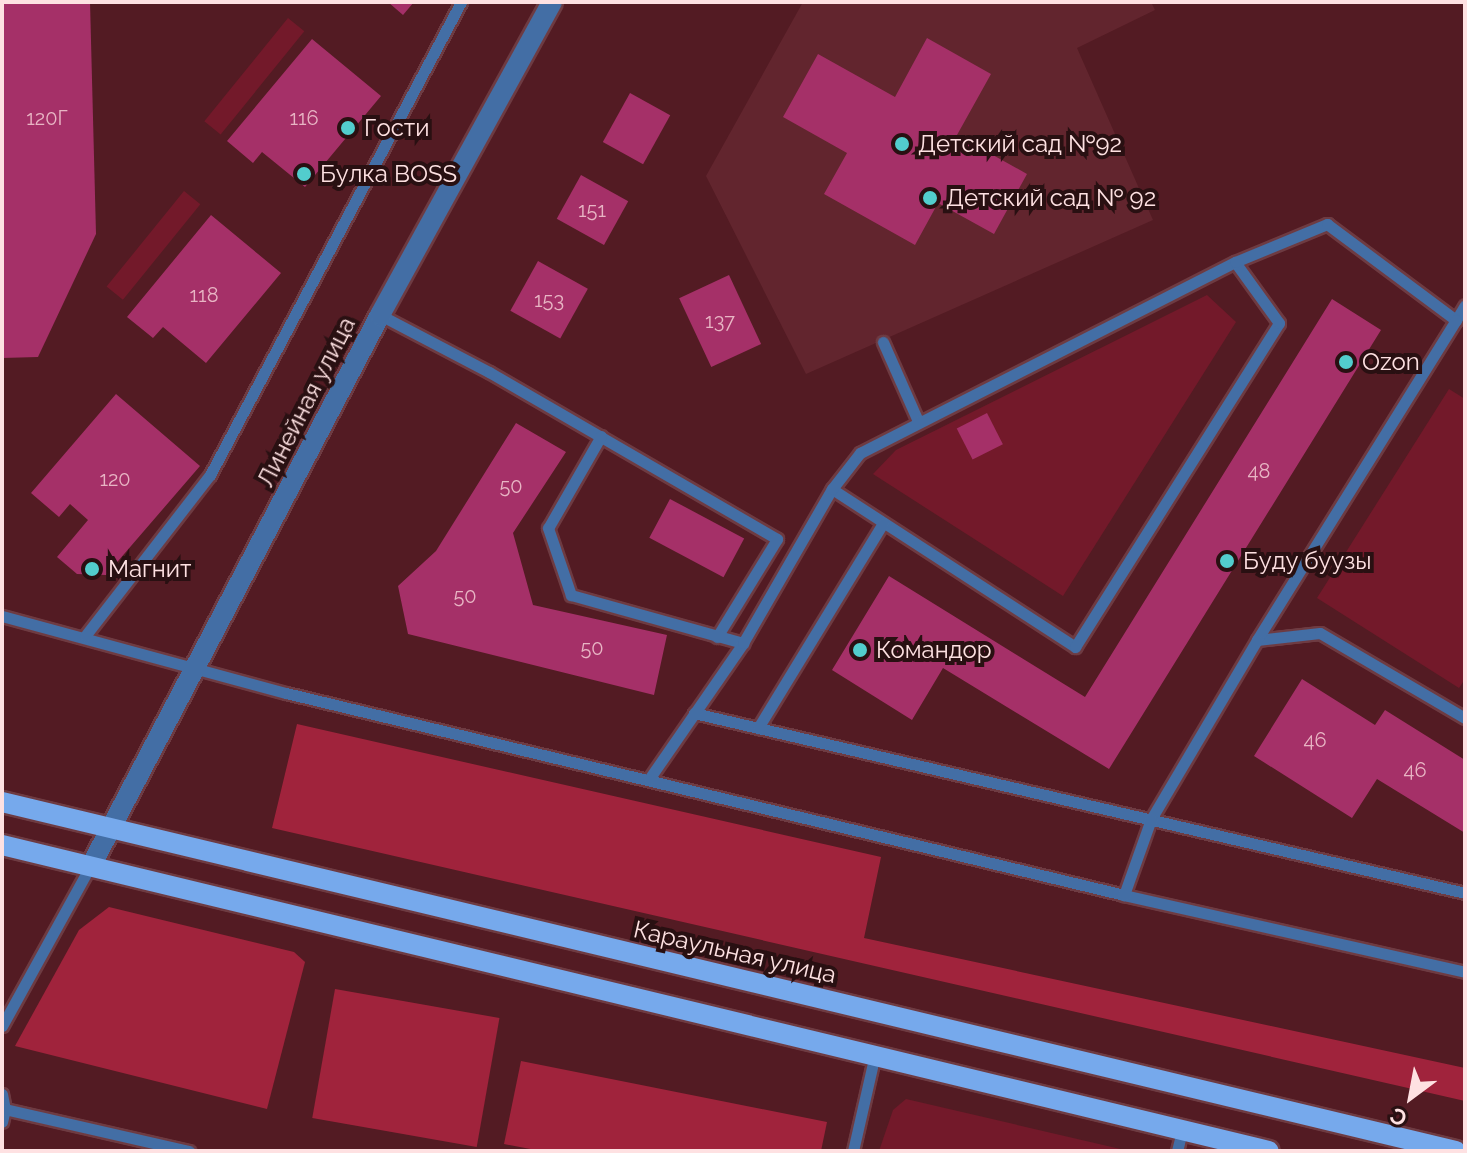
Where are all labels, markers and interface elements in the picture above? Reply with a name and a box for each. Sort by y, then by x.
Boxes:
house number: 120Г [26,106,68,130]
house number: 116 [289,106,319,130]
place label: Гости [364,114,430,142]
marker: Гости [339,119,357,137]
place label: Детский сад №92 [918,130,1122,158]
marker: Детский сад №92 [893,135,911,153]
place label: Булка BOSS [320,160,457,188]
marker: Булка BOSS [295,165,313,183]
place label: Детский сад № 92 [946,184,1156,212]
marker: Детский сад № 92 [921,189,939,207]
house number: 151 [578,198,606,222]
house number: 118 [190,283,218,307]
house number: 153 [534,288,564,312]
house number: 137 [705,309,735,333]
street label: Линейная улица [251,312,361,492]
place label: Ozon [1362,348,1420,376]
marker: Ozon [1337,353,1355,371]
house number: 48 [1248,459,1270,483]
house number: 120 [99,467,131,491]
house number: 50 [499,474,523,498]
place label: Буду буузы [1243,547,1372,575]
marker: Буду буузы [1218,552,1236,570]
place label: Магнит [108,555,191,583]
marker: Магнит [83,560,101,578]
house number: 50 [453,584,477,608]
house number: 50 [580,636,604,660]
place label: Командор [876,636,992,664]
marker: Командор [851,641,869,659]
house number: 46 [1304,728,1326,752]
house number: 46 [1404,758,1426,782]
street label: Караульная улица [631,915,839,989]
north arrow [1371,1057,1451,1137]
text: С [1385,1102,1412,1132]

